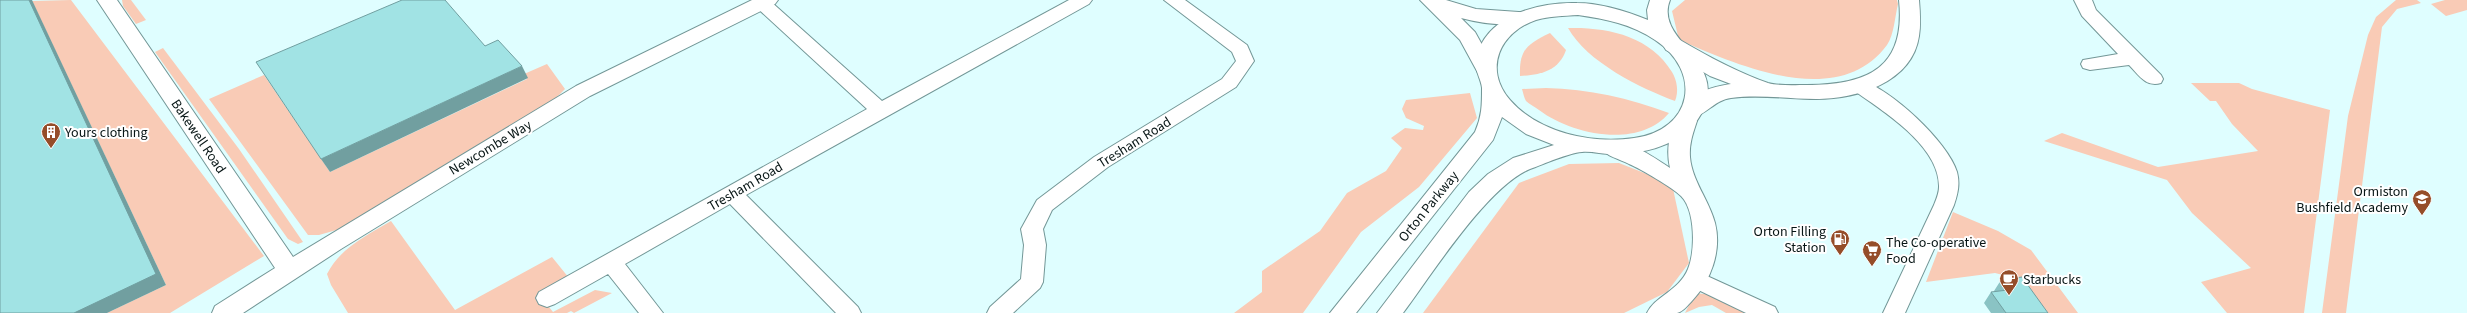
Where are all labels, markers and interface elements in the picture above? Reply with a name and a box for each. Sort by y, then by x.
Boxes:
street label: Bakewell Road [166,95,230,178]
street label: Tresham Road [1094,112,1175,173]
street label: Newcombe Way [445,115,536,180]
building icon: Yours clothing [40,121,62,149]
place label: Yours clothing [64,123,148,143]
street label: Tresham Road [704,157,787,216]
street label: Orton Parkway [1394,166,1464,247]
place label: Ormiston Bushfield Academy [2296,182,2408,218]
school or university icon: Ormiston Bushfield Academy [2411,188,2433,216]
place label: Orton Filling Station [1754,222,1826,258]
fuel station icon: Orton Filling Station [1829,228,1851,256]
place label: The Co-operative Food [1886,233,1986,269]
supermarket icon: The Co-operative Food [1861,239,1883,267]
cafe icon: Starbucks [1998,268,2020,296]
place label: Starbucks [2023,270,2081,290]

